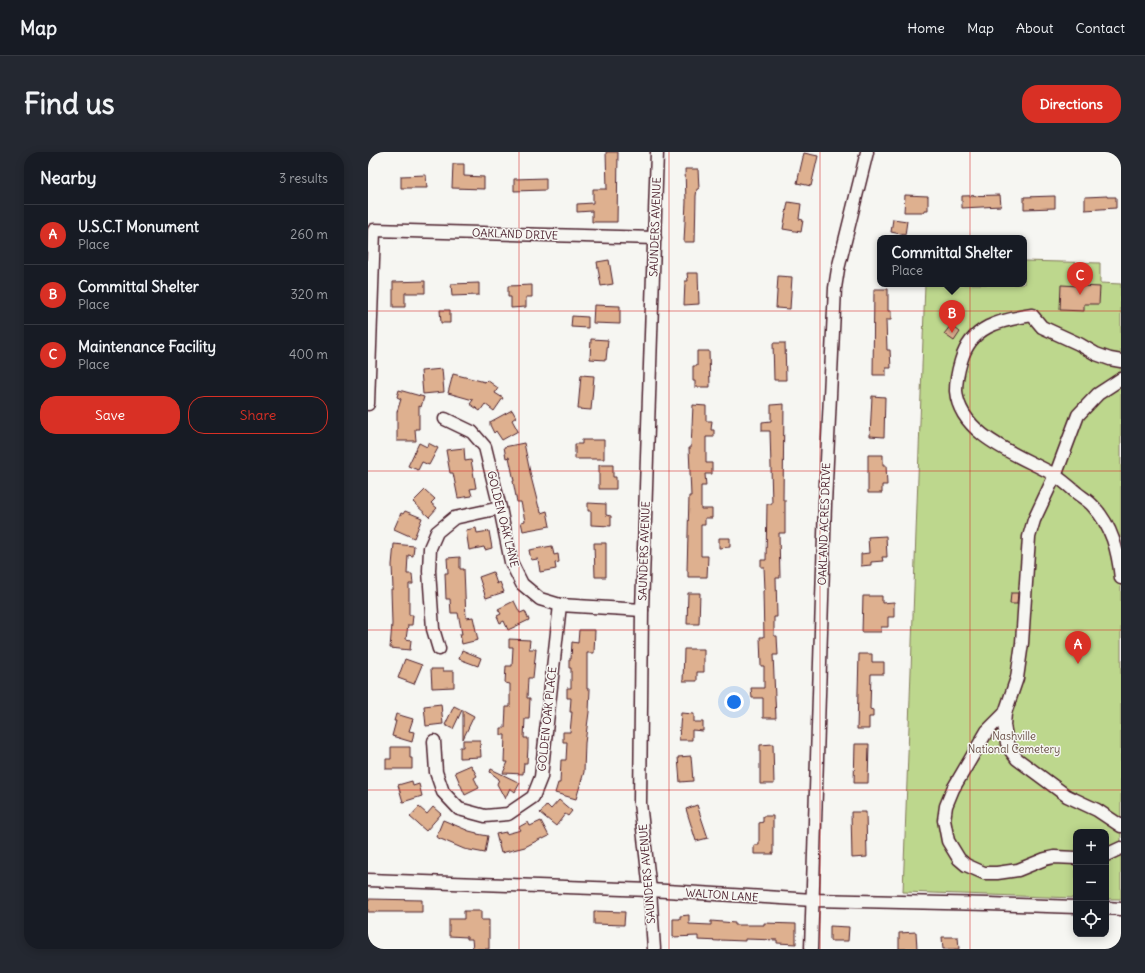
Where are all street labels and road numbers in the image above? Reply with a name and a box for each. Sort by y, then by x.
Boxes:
street label: SAUNDERS AVENUE [646,177,664,277]
street label: OAKLAND DRIVE [472,225,558,243]
street label: OAKLAND ACRES DRIVE [815,462,833,586]
street label: GOLDEN OAK LANE [484,469,522,569]
street label: SAUNDERS AVENUE [635,501,653,601]
street label: GOLDEN OAK PLACE [535,666,559,772]
street label: SAUNDERS AVENUE [636,824,658,924]
street label: WALTON LANE [685,885,759,905]

